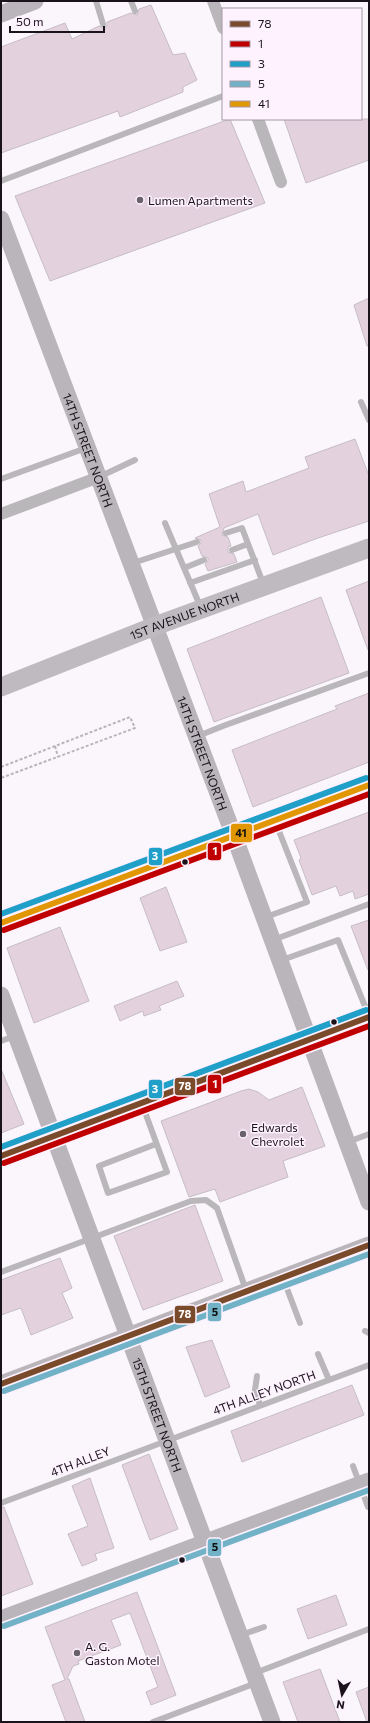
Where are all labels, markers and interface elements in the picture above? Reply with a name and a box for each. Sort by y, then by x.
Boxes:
scale bar [10,8,104,34]
legend [222,8,362,120]
text: 50 m [16,14,44,28]
text: 78 [258,16,272,30]
text: 1 [258,36,263,50]
text: 3 [258,56,265,70]
text: 5 [258,76,265,90]
text: 41 [258,96,270,110]
place label: Lumen Apartments [148,193,253,207]
marker: Lumen Apartments [135,195,145,205]
street label: 14TH STREET NORTH [60,391,116,509]
street label: 1ST AVENUE NORTH [128,589,241,642]
street label: 14TH STREET NORTH [175,694,231,812]
line badge: 41 [230,823,253,843]
text: 41 [235,826,247,839]
line badge: 1 [207,842,222,861]
text: 1 [213,844,218,857]
line badge: 3 [148,847,163,866]
text: 3 [152,849,158,862]
unlabelled marker [180,857,190,867]
unlabelled marker [329,1017,339,1027]
line badge: 1 [207,1074,222,1094]
line badge: 78 [174,1077,196,1096]
text: 1 [213,1077,218,1090]
line badge: 3 [148,1079,163,1099]
text: 78 [179,1079,192,1092]
text: 3 [152,1082,158,1095]
place label: Edwards Chevrolet [251,1120,304,1148]
marker: Edwards Chevrolet [238,1129,248,1139]
line badge: 5 [207,1302,222,1322]
line badge: 78 [174,1305,196,1324]
text: 5 [212,1305,218,1318]
text: 78 [179,1307,192,1320]
street label: 15TH STREET NORTH [130,1356,185,1474]
street label: 4TH ALLEY NORTH [211,1367,317,1417]
street label: 4TH ALLEY [48,1443,112,1479]
line badge: 5 [207,1538,222,1557]
text: 5 [212,1540,218,1553]
unlabelled marker [177,1555,187,1565]
place label: A. G. Gaston Motel [85,1639,159,1667]
marker: A. G. Gaston Motel [72,1648,82,1658]
north arrow [322,1675,362,1715]
text: N [335,1698,345,1712]

